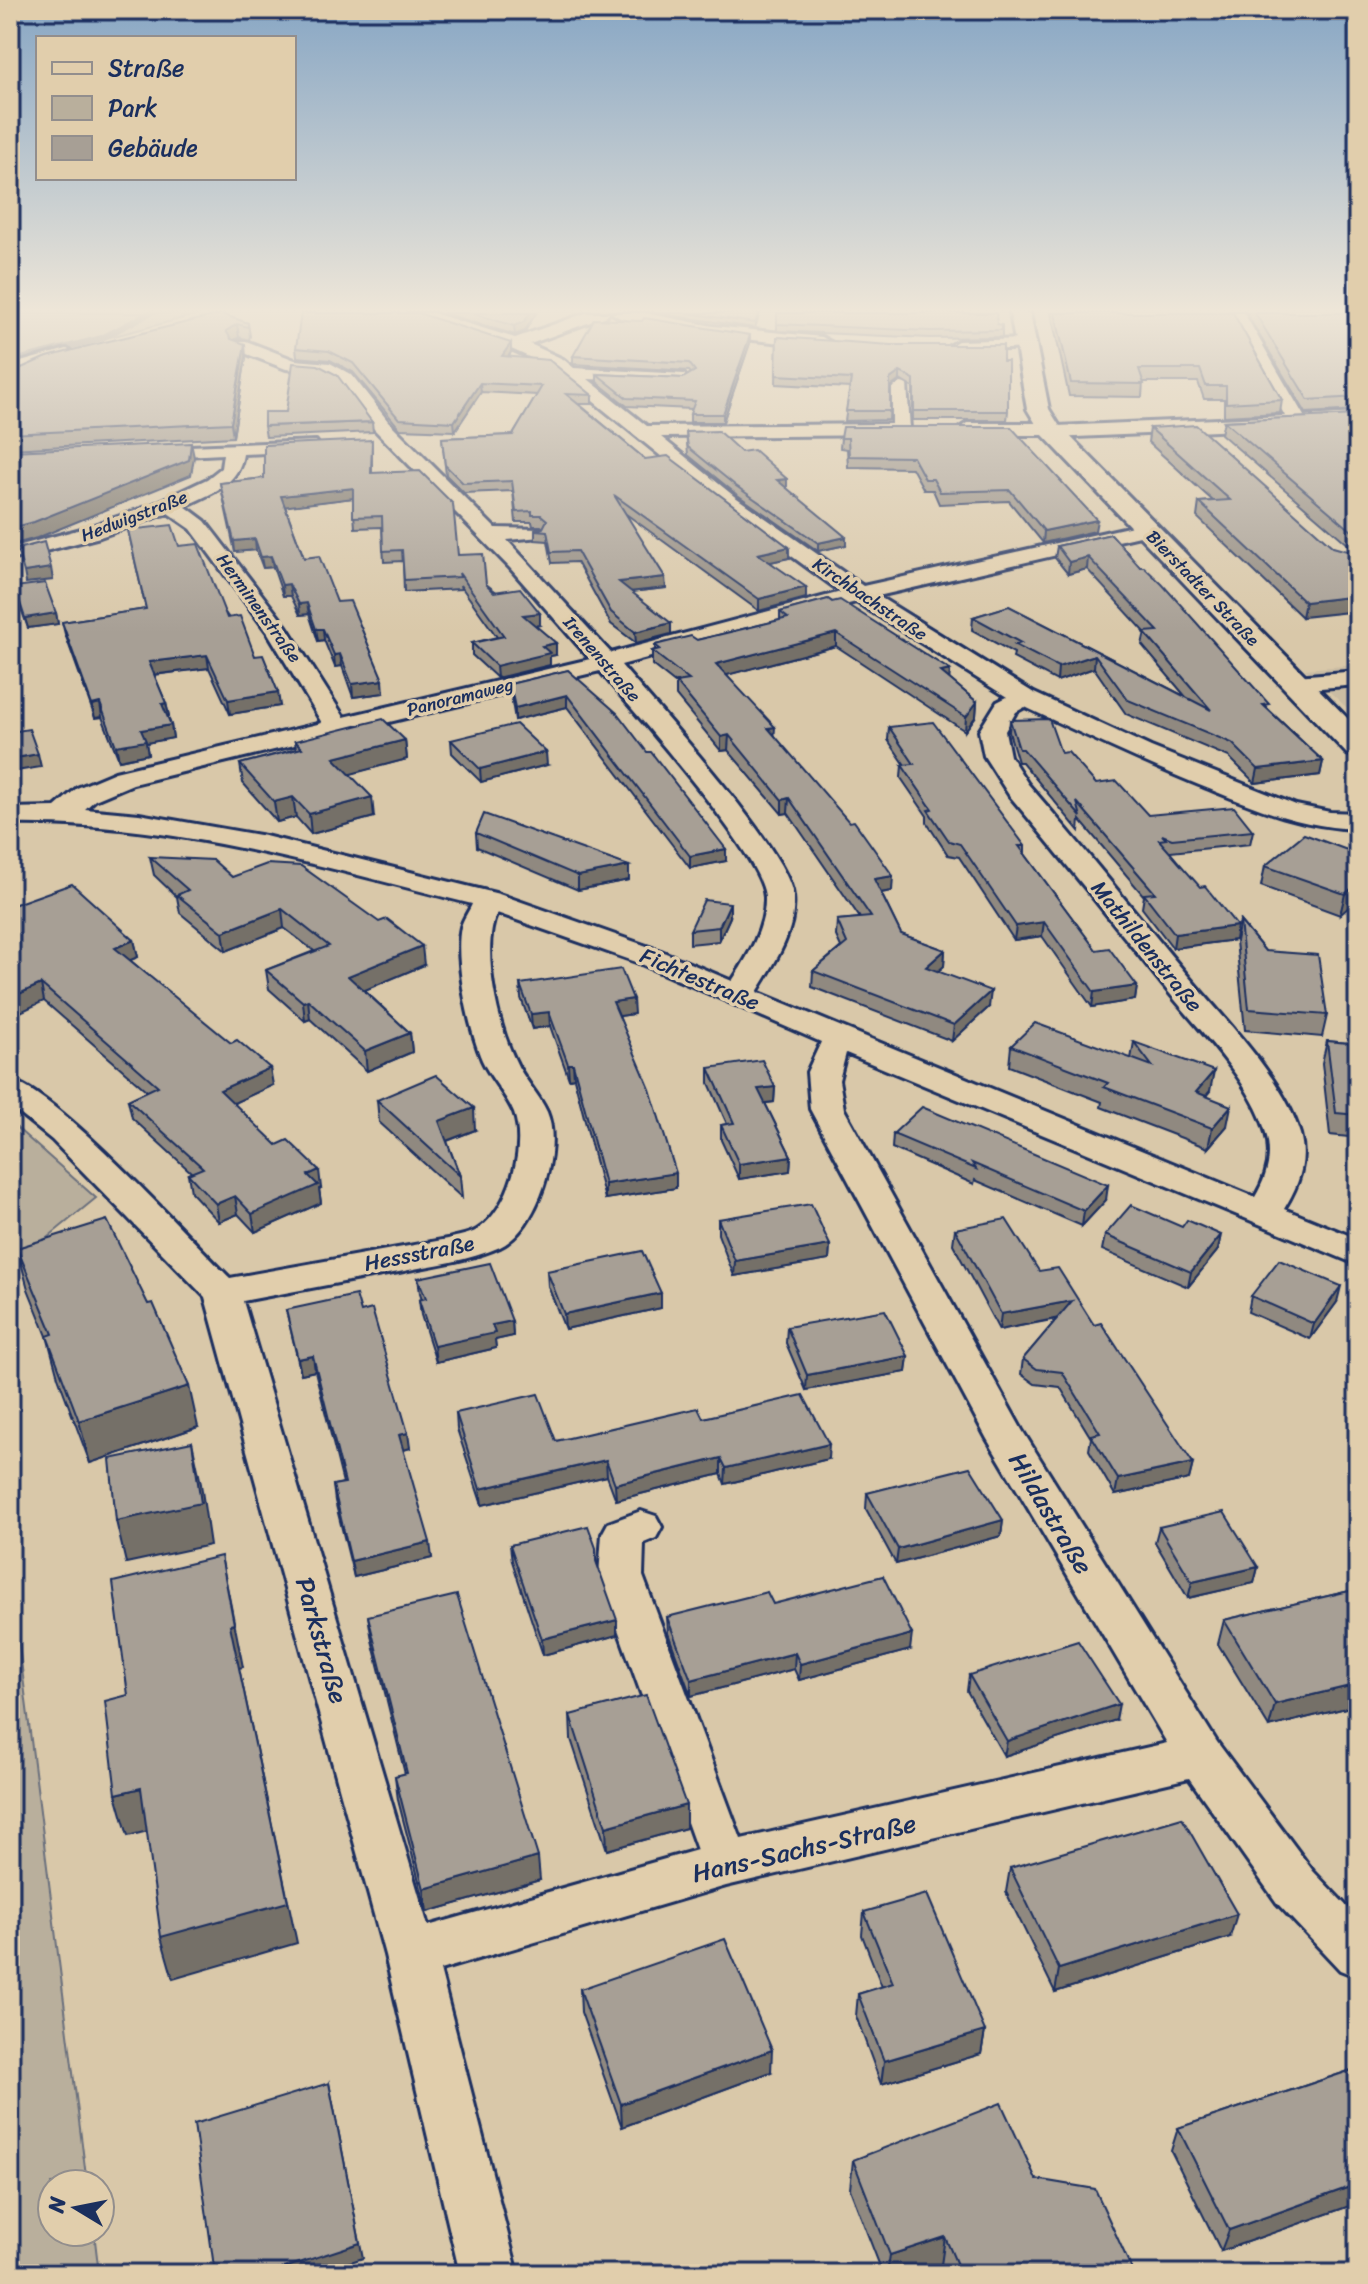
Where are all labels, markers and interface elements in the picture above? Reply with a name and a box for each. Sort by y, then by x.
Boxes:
legend [36,36,296,180]
text: Straße [108,47,184,89]
text: Park [108,87,157,129]
text: Gebäude [108,127,198,169]
street label: Hedwigstraße [76,481,192,551]
street label: Bierstadter Straße [1138,522,1268,654]
street label: Herminenstraße [208,546,310,670]
street label: Kirchbachstraße [806,548,934,650]
street label: Irenenstraße [554,607,649,710]
street label: Panoramaweg [403,668,517,726]
street label: Mathildenstraße [1081,871,1213,1021]
street label: Fichtestraße [634,936,766,1022]
street label: Hessstraße [360,1223,478,1283]
street label: Hildastraße [996,1443,1106,1583]
street label: Parkstraße [282,1571,362,1709]
street label: Hans-Sachs-Straße [687,1800,921,1896]
north arrow [36,2168,116,2248]
text: N [36,2193,77,2216]

